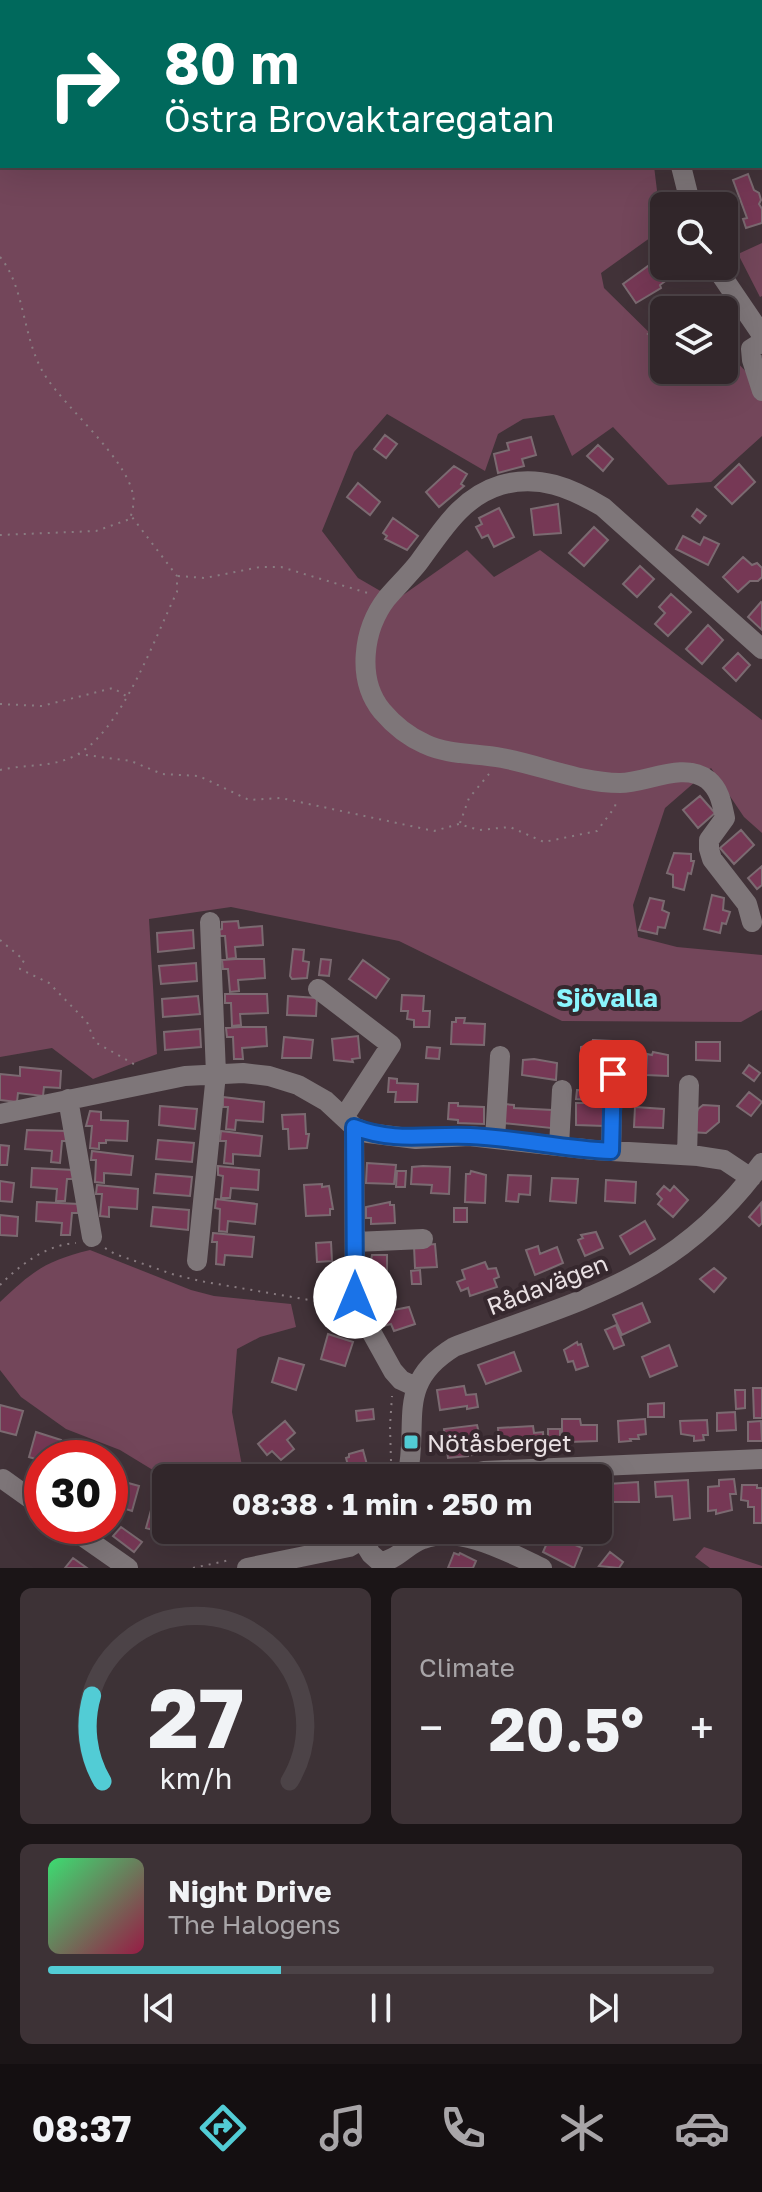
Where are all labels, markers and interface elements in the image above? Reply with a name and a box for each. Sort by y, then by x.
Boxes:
text: 80 m [164,29,299,96]
icon: right [32,32,136,136]
text: Östra Brovaktaregatan [164,97,555,140]
map controls [650,192,738,384]
button: search [650,192,738,280]
button: layers [650,296,738,384]
district label: Sjövalla [556,982,658,1013]
pin [579,1040,647,1108]
icon: arrive [591,1052,635,1096]
street label: Rådavägen [482,1248,612,1320]
position arrow [313,1255,397,1339]
place label: Nötåsberget [427,1428,572,1457]
marker: Nötåsberget [402,1433,420,1451]
speed limit sign: 30 [24,1440,128,1544]
text: 08:38 · 1 min · 250 m [232,1486,532,1522]
text: Climate [419,1652,515,1683]
text: 27 [147,1666,244,1766]
text: 20.5° [489,1692,644,1764]
text: − [419,1701,443,1754]
text: + [690,1701,714,1754]
text: km/h [159,1761,232,1795]
text: Night Drive [168,1873,332,1909]
text: The Halogens [168,1909,341,1940]
icon: previous [137,1986,181,2030]
icon: pause [359,1986,403,2030]
icon: next [581,1986,625,2030]
icon: directions [195,2100,251,2156]
icon: music [315,2100,371,2156]
icon: phone [435,2100,491,2156]
icon: climate [554,2100,610,2156]
icon: car [674,2100,730,2156]
text: 08:37 [32,2107,131,2150]

